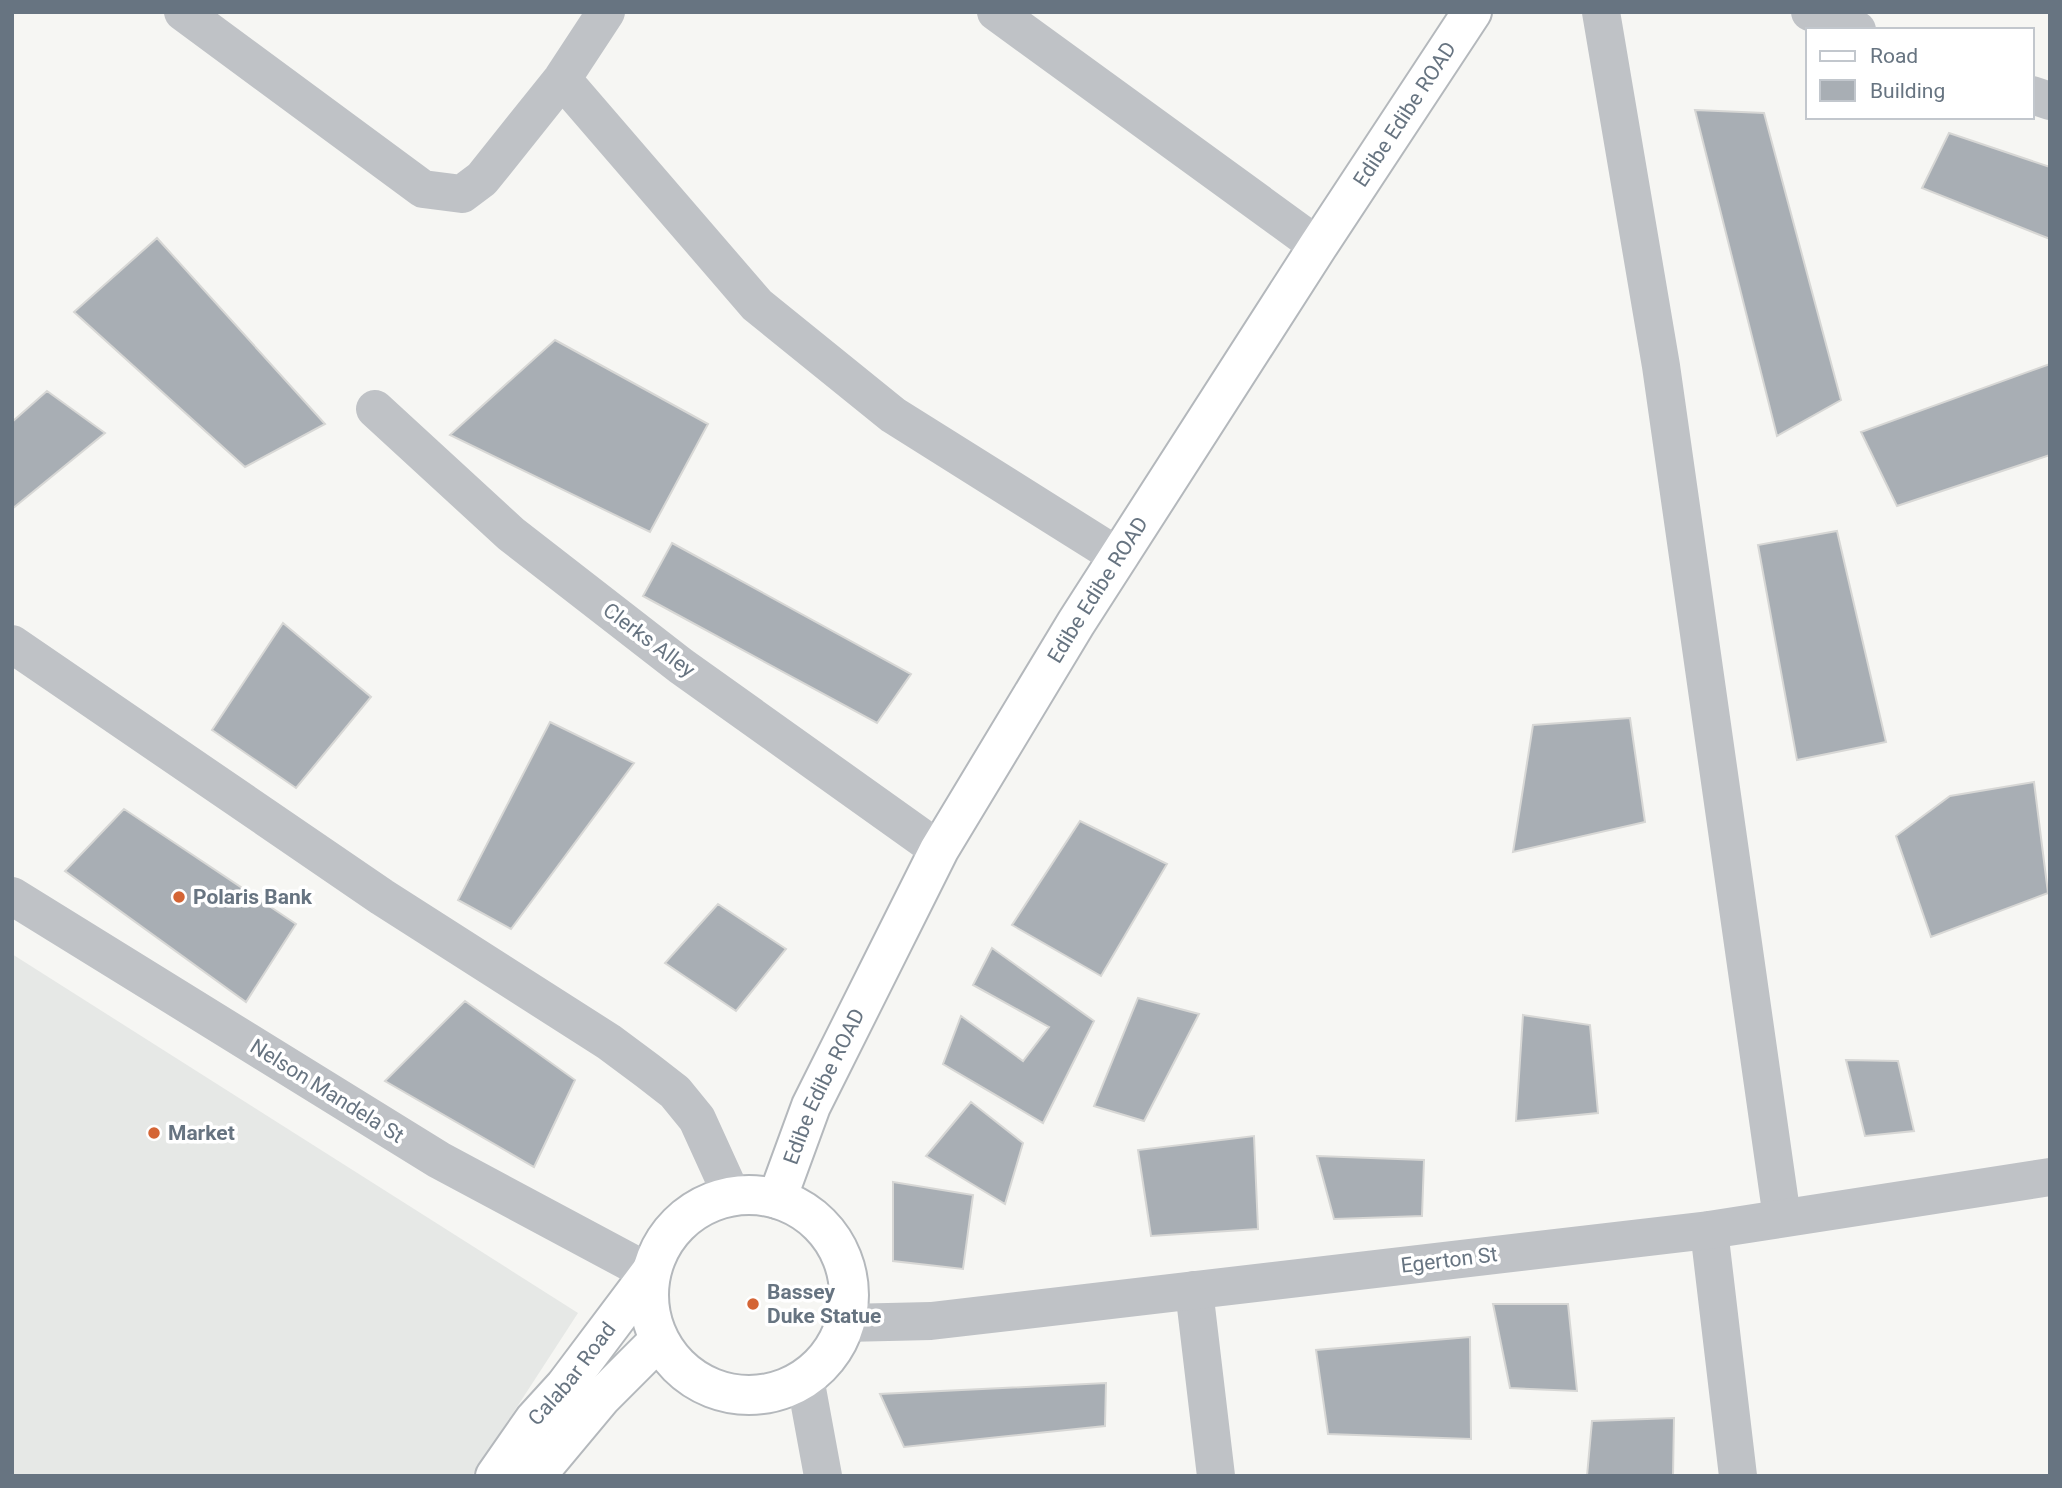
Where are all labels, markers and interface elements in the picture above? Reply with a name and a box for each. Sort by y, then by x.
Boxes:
legend [1806,28,2034,119]
street label: Edibe Edibe ROAD [1348,37,1461,191]
text: Road [1870,44,1918,68]
text: Building [1870,79,1945,103]
street label: Edibe Edibe ROAD [1043,512,1153,667]
street label: Clerks Alley [598,598,700,682]
place label: Polaris Bank [193,885,313,909]
marker: Polaris Bank [171,889,187,905]
street label: Edibe Edibe ROAD [779,1005,870,1168]
street label: Nelson Mandela St [246,1034,408,1148]
place label: Market [168,1121,235,1145]
marker: Market [146,1125,162,1141]
street label: Egerton St [1399,1242,1499,1278]
place label: Bassey Duke Statue [767,1280,881,1328]
marker: Bassey Duke Statue [745,1296,761,1312]
street label: Calabar Road [523,1318,621,1430]

